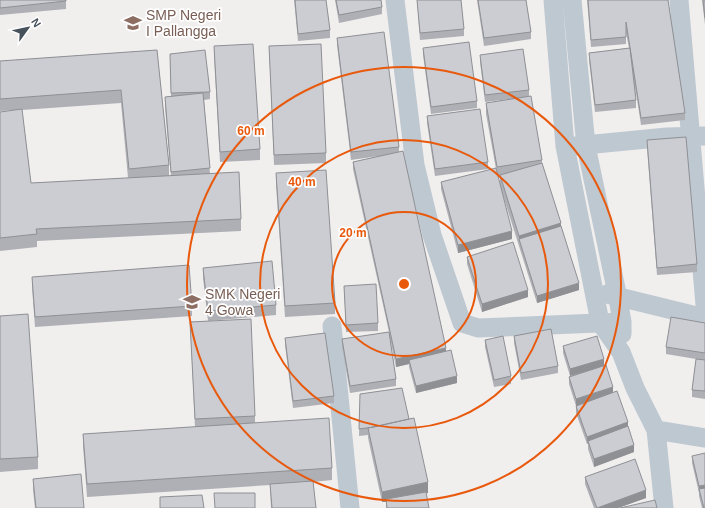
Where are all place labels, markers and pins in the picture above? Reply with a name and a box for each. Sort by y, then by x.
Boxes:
place label: SMP Negeri I Pallangga [146,7,221,39]
school or university icon: SMP Negeri I Pallangga [123,13,143,33]
centre of rings [397,277,411,291]
place label: SMK Negeri 4 Gowa [205,286,280,318]
school or university icon: SMK Negeri 4 Gowa [182,292,202,312]

